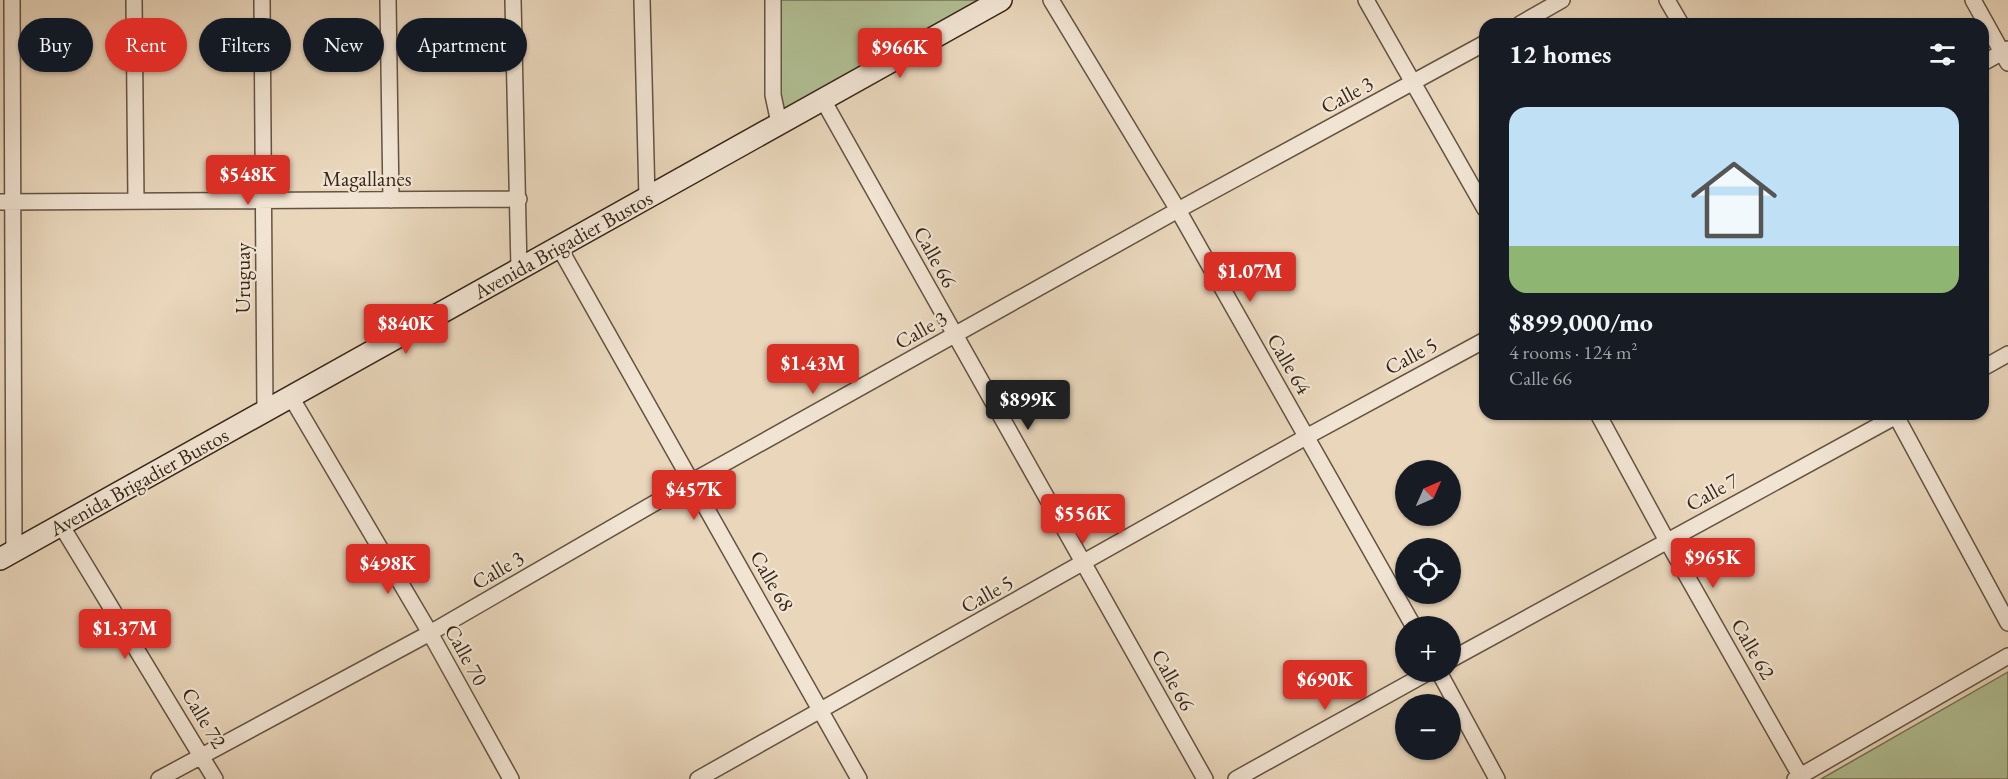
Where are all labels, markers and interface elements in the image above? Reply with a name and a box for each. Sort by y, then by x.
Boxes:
chip: Buy [18,18,93,72]
chip: Rent [105,18,187,72]
chip: Filters [199,18,291,72]
chip: New [303,18,384,72]
chip: Apartment [396,18,527,72]
pin: $966K [858,28,942,79]
text: $966K [872,34,928,60]
text: 12 homes [1509,37,1611,71]
icon: filters [1926,38,1959,71]
street label: Calle 3 [1316,70,1378,120]
icon: home [1680,146,1788,254]
pin: $548K [206,155,290,206]
text: $548K [220,161,276,187]
street label: Magallanes [323,165,412,192]
street label: Avenida Brigadier Bustos [468,184,657,305]
street label: Calle 66 [908,221,963,292]
street label: Uruguay [229,242,256,314]
pin: $1.07M [1201,252,1299,303]
text: $1.07M [1218,258,1282,284]
pin: $840K [364,304,448,355]
street label: Calle 3 [890,304,952,355]
text: $899,000/mo [1509,305,1653,339]
text: $840K [378,310,434,336]
street label: Calle 64 [1261,328,1318,400]
street label: Calle 5 [1380,331,1442,381]
text: 4 rooms · 124 m² [1509,339,1637,365]
pin: $1.43M [764,344,862,395]
text: $1.43M [781,350,845,376]
text: Calle 66 [1509,365,1572,391]
pin: $899K [986,380,1070,431]
text: $899K [1000,386,1056,412]
street label: Avenida Brigadier Bustos [44,421,233,542]
north arrow [1395,460,1461,526]
map controls [1395,460,1461,760]
street label: Calle 7 [1681,466,1744,517]
pin: $457K [652,470,736,521]
text: $457K [666,476,722,502]
pin: $556K [1041,494,1125,545]
text: $556K [1055,500,1111,526]
button: locate [1395,538,1461,604]
pin: $965K [1671,538,1755,589]
pin: $498K [346,544,430,595]
street label: Calle 3 [467,544,529,595]
text: $965K [1685,544,1741,570]
street label: Calle 68 [744,545,801,616]
text: $498K [360,550,416,576]
street label: Calle 5 [956,568,1018,619]
pin: $1.37M [76,609,174,660]
street label: Calle 62 [1725,613,1782,684]
text: $1.37M [93,615,157,641]
button: + [1395,616,1461,682]
street label: Calle 70 [439,619,494,690]
street label: Calle 66 [1146,644,1201,715]
pin: $690K [1283,660,1367,711]
text: $690K [1297,666,1353,692]
street label: Calle 72 [176,683,233,753]
button: − [1395,694,1461,760]

